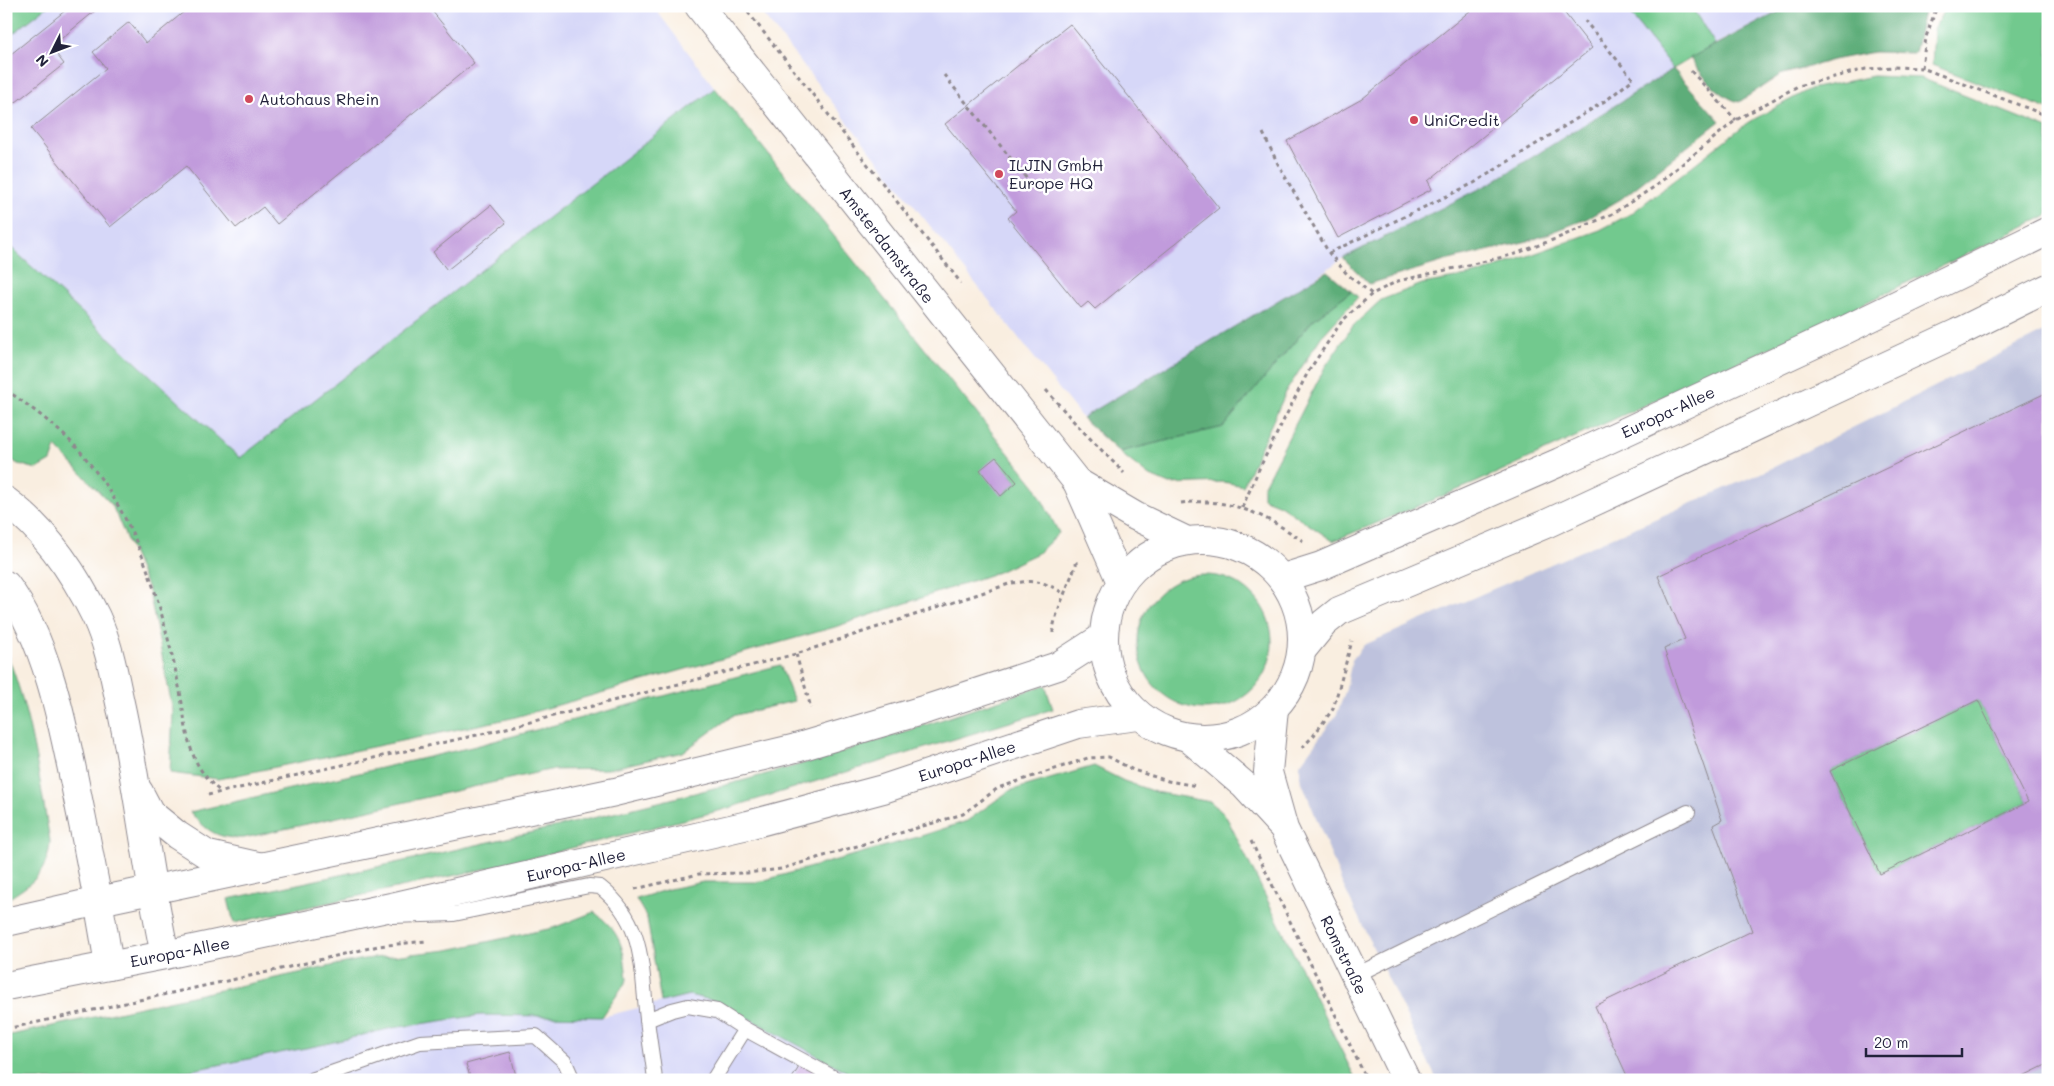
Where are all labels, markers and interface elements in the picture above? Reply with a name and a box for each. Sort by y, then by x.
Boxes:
north arrow [28,28,78,78]
text: N [31,51,53,71]
place label: Autohaus Rhein [259,88,379,109]
marker: Autohaus Rhein [243,93,255,105]
place label: UniCredit [1424,109,1500,130]
marker: UniCredit [1408,114,1420,126]
place label: ILJIN GmbH Europe HQ [1009,154,1103,193]
marker: ILJIN GmbH Europe HQ [993,168,1005,180]
street label: Amsterdamstraße [835,182,939,307]
street label: Europa-Allee [1618,381,1718,442]
street label: Europa-Allee [916,735,1018,786]
street label: Europa-Allee [524,843,627,886]
street label: Romstraße [1316,912,1373,998]
street label: Europa-Allee [128,932,231,971]
scale bar [1866,1026,1963,1058]
text: 20 m [1874,1032,1908,1052]

